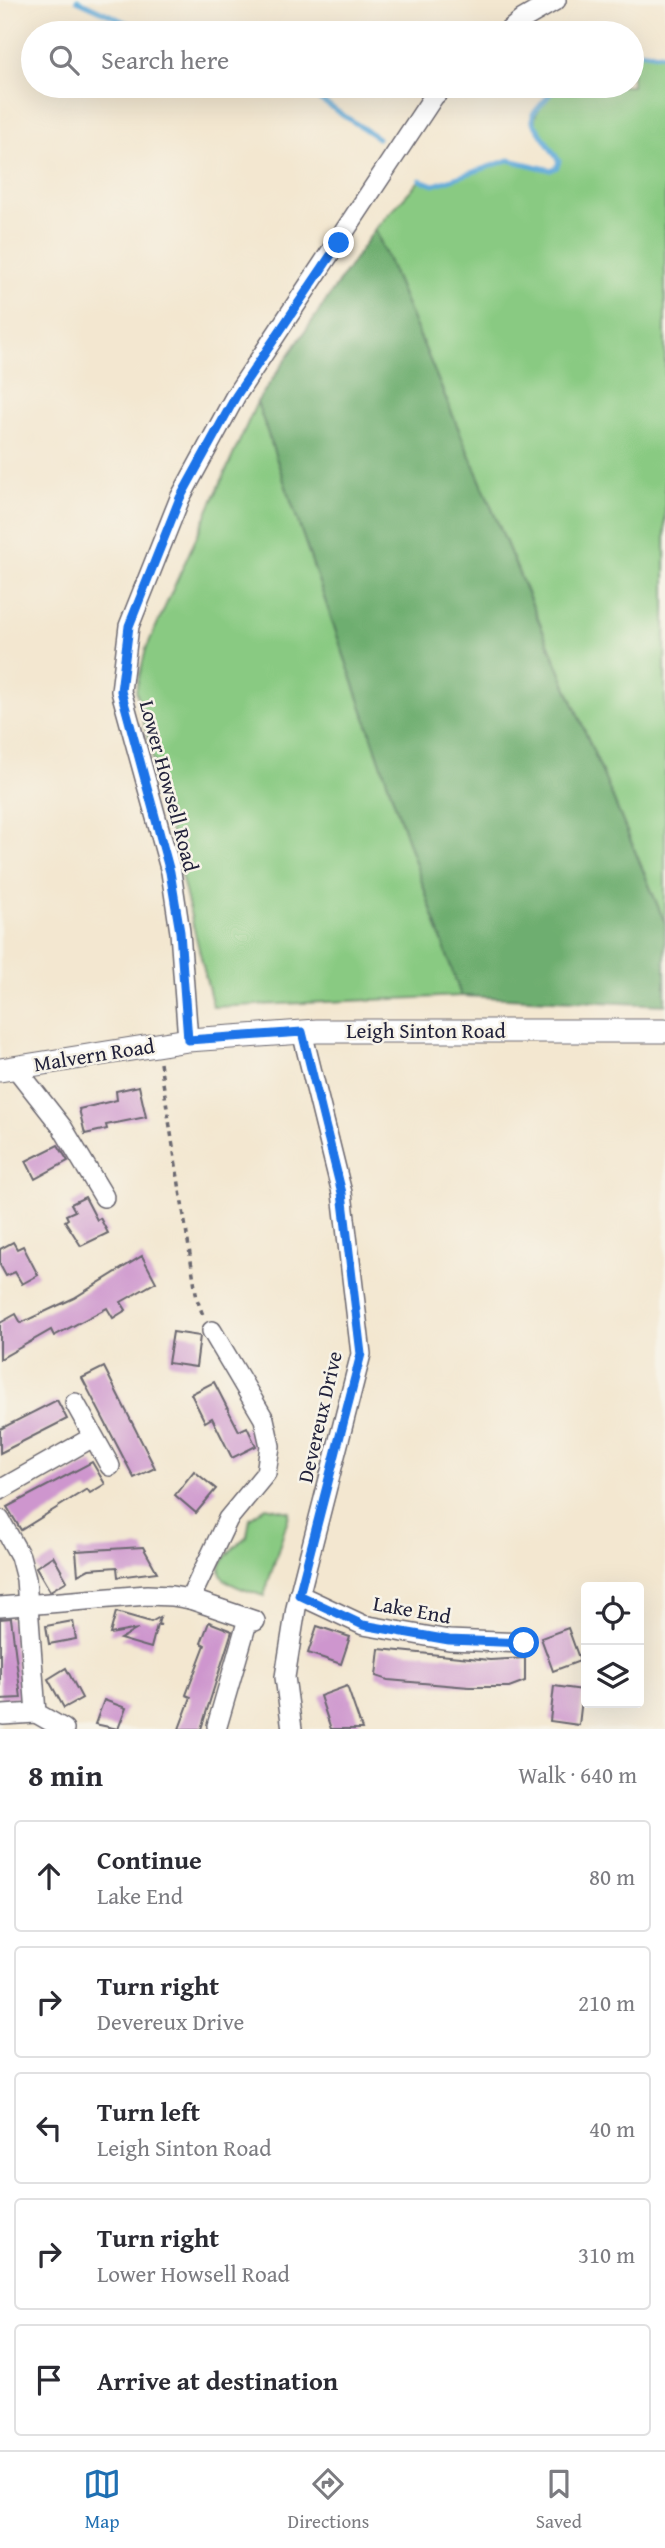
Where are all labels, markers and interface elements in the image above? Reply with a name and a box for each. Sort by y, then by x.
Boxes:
search box [21,21,644,98]
text: Search here [101,40,229,79]
icon: search [45,41,83,79]
route end [323,227,354,258]
street label: Lower Howsell Road [132,697,207,876]
street label: Leigh Sinton Road [346,1015,506,1046]
street label: Malvern Road [31,1030,157,1079]
street label: Devereux Drive [289,1348,350,1486]
map controls [581,1582,644,1708]
button: locate [581,1582,644,1645]
street label: Lake End [371,1587,454,1632]
route start [508,1627,539,1658]
button: layers [581,1645,644,1708]
text: 8 min [28,1753,103,1797]
text: Walk · 640 m [518,1758,637,1791]
text: Continue [97,1840,202,1879]
icon: ahead [30,1857,68,1895]
text: 80 m [589,1860,635,1893]
text: Lake End [97,1879,183,1912]
text: Turn right [97,1966,219,2005]
icon: right [30,1983,68,2021]
text: 210 m [578,1986,635,2019]
text: Devereux Drive [97,2005,244,2038]
text: Turn left [97,2092,200,2131]
icon: left [30,2109,68,2147]
text: 40 m [589,2112,635,2145]
text: Leigh Sinton Road [97,2131,271,2164]
text: Turn right [97,2218,219,2257]
icon: right [30,2235,68,2273]
text: 310 m [578,2238,635,2271]
text: Lower Howsell Road [97,2257,290,2290]
icon: arrive [30,2361,68,2399]
text: Arrive at destination [97,2361,338,2400]
tab: Map [83,2465,121,2535]
tab: Directions [288,2465,369,2535]
tab: Saved [536,2465,582,2535]

